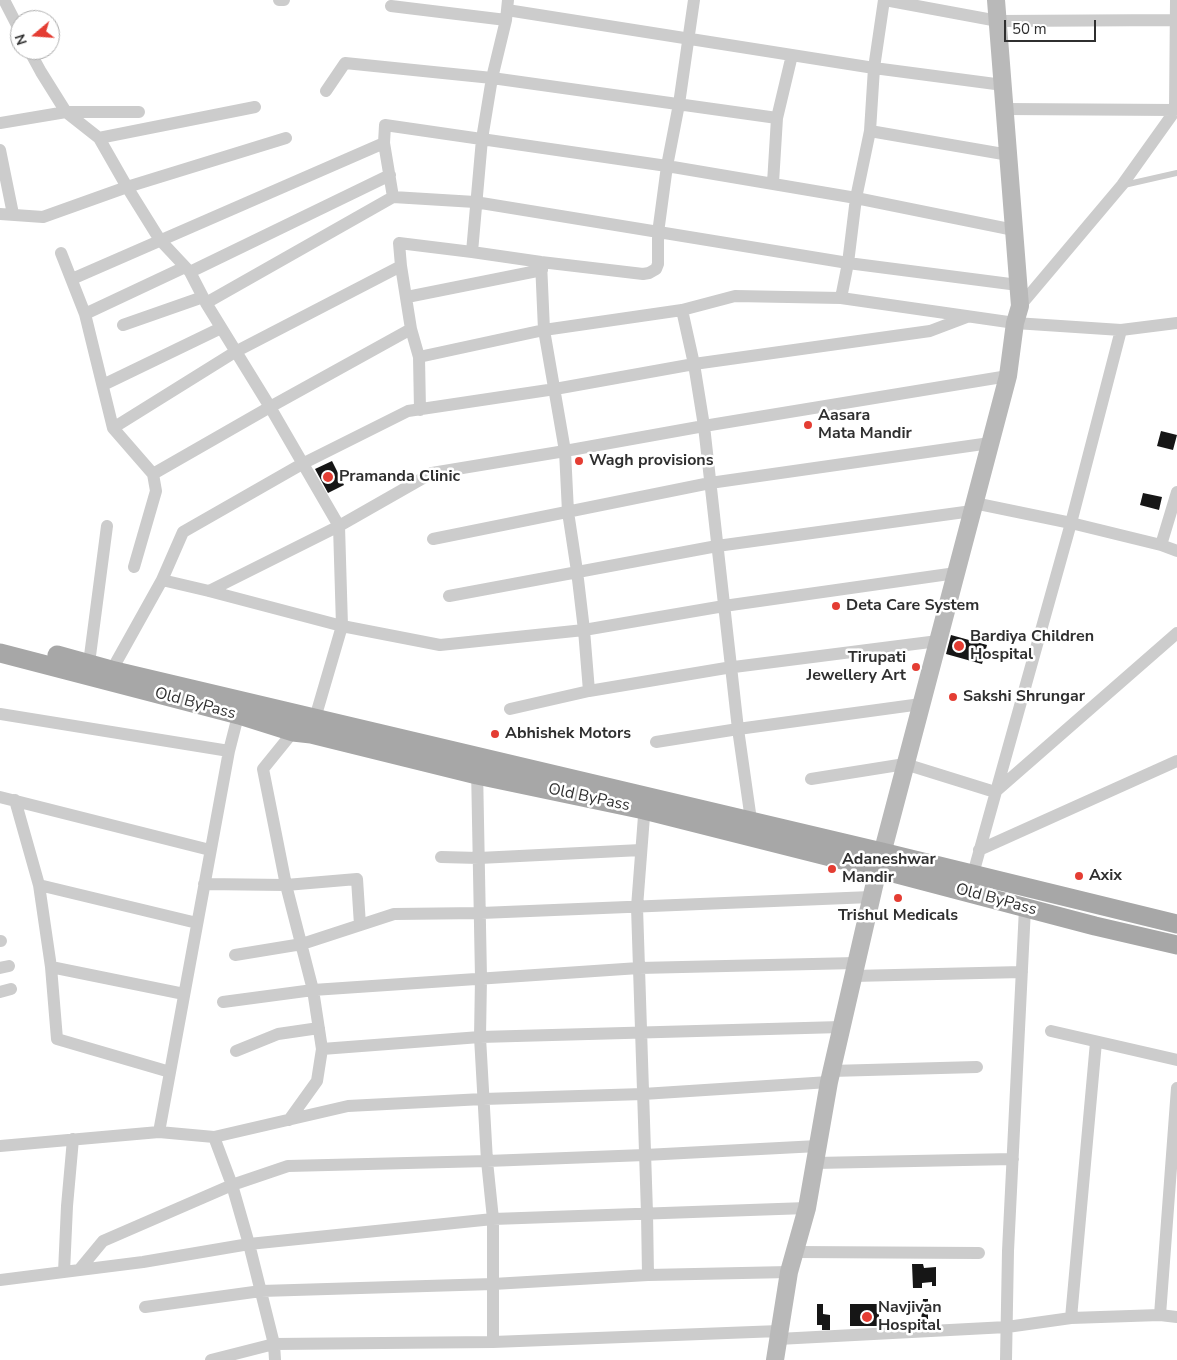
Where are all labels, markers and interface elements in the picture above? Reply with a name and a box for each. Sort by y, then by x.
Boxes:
north arrow [10,10,60,60]
scale bar [1007,10,1100,42]
text: 50 m [1012,19,1047,39]
text: N [11,32,32,47]
place label: Aasara Mata Mandir [818,406,912,444]
marker: Aasara Mata Mandir [802,419,814,431]
place label: Wagh provisions [589,451,714,471]
marker: Wagh provisions [573,455,585,467]
place label: Pramanda Clinic [339,467,460,487]
marker: Pramanda Clinic [321,470,335,484]
place label: Deta Care System [846,596,979,616]
marker: Deta Care System [830,600,842,612]
place label: Bardiya Children Hospital [970,627,1094,665]
marker: Bardiya Children Hospital [952,639,966,653]
place label: Tirupati Jewellery Art [807,648,906,686]
marker: Tirupati Jewellery Art [910,661,922,673]
street label: Old ByPass [152,684,238,724]
place label: Sakshi Shrungar [963,687,1085,707]
marker: Sakshi Shrungar [947,691,959,703]
place label: Abhishek Motors [505,724,631,744]
marker: Abhishek Motors [489,728,501,740]
street label: Old ByPass [546,780,632,816]
place label: Adaneshwar Mandir [842,850,936,888]
marker: Adaneshwar Mandir [826,863,838,875]
place label: Axix [1089,866,1122,886]
marker: Axix [1073,870,1085,882]
street label: Old ByPass [953,880,1039,920]
marker: Trishul Medicals [892,892,904,904]
place label: Trishul Medicals [838,906,958,926]
place label: Navjivan Hospital [878,1298,942,1336]
marker: Navjivan Hospital [860,1310,874,1324]

